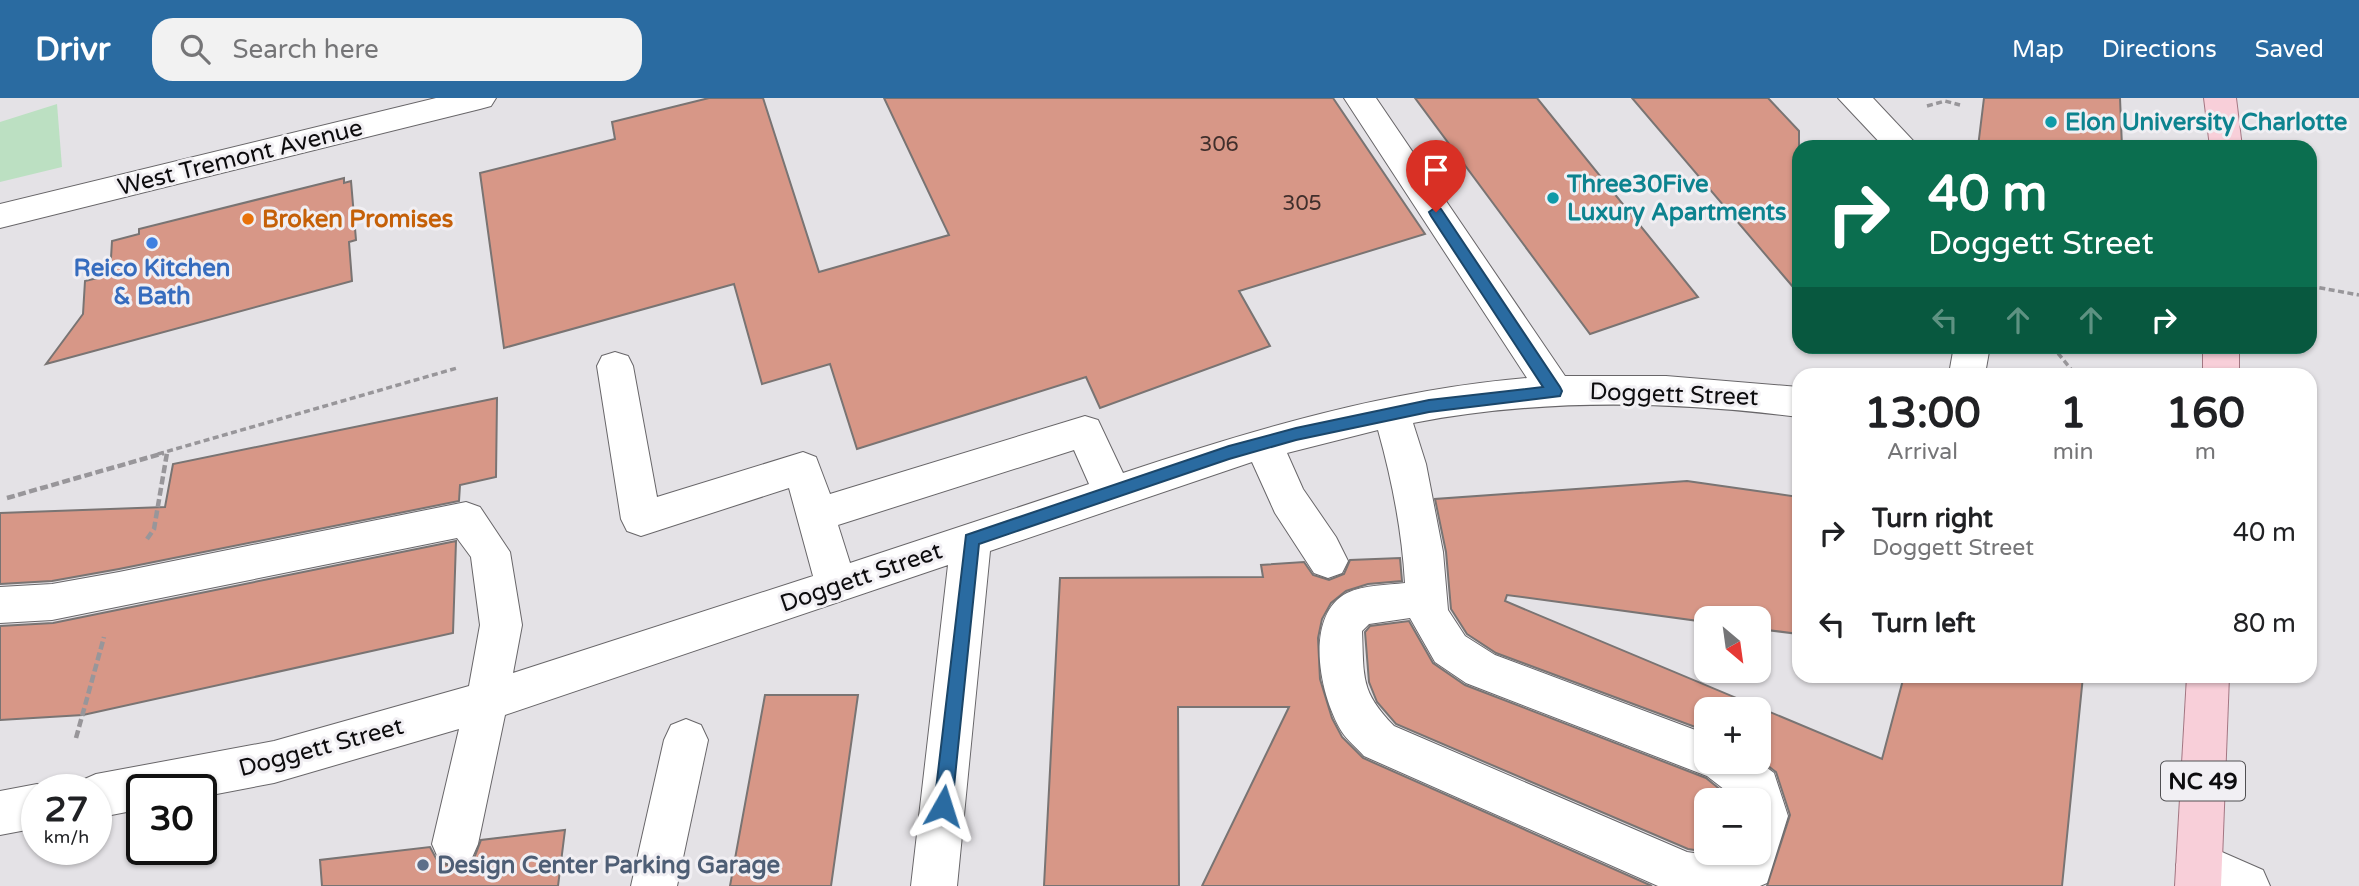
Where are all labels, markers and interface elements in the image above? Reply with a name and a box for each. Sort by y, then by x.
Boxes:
search box [152,18,642,81]
text: Drivr [35,30,110,69]
icon: search [176,30,214,68]
text: Search here [232,34,379,65]
text: Map [2012,35,2064,64]
text: Directions [2102,35,2217,64]
text: Saved [2255,35,2324,64]
place label: Elon University Charlotte [2065,108,2348,137]
street label: West Tremont Avenue [115,113,366,202]
marker: Elon University Charlotte [2043,114,2059,130]
house number: 306 [1199,132,1239,157]
pin [1406,140,1466,212]
icon: arrive [1417,151,1455,189]
text: 40 m [1928,165,2047,224]
icon: right [1813,168,1904,259]
place label: Three30Five Luxury Apartments [1566,170,1786,227]
marker: Three30Five Luxury Apartments [1545,190,1561,206]
house number: 305 [1282,191,1322,216]
place label: Broken Promises [262,205,453,234]
marker: Broken Promises [240,211,256,227]
text: Doggett Street [1928,225,2154,263]
marker: Reico Kitchen & Bath [144,235,160,251]
place label: Reico Kitchen & Bath [74,254,230,311]
icon: left [1926,301,1964,339]
icon: ahead [1999,301,2037,339]
icon: ahead [2072,301,2110,339]
icon: right [2145,301,2183,339]
street label: Doggett Street [1589,377,1759,412]
text: 13:00 [1864,388,1981,439]
text: 1 [2060,388,2086,439]
text: 160 [2166,388,2245,439]
text: Arrival [1887,438,1958,466]
text: min [2053,438,2094,466]
text: m [2195,438,2216,466]
text: Turn right [1872,503,1993,534]
icon: right [1813,514,1851,552]
text: 40 m [2233,517,2296,548]
text: Doggett Street [1872,534,2034,562]
street label: Doggett Street [776,536,946,619]
icon: left [1813,605,1851,643]
north arrow [1694,606,1771,682]
map controls [1694,606,1771,865]
text: Turn left [1872,608,1975,639]
text: 80 m [2233,608,2296,639]
button: + [1694,697,1771,774]
street label: Doggett Street [236,712,407,783]
road number: NC 49 [2161,762,2245,800]
position arrow [906,769,980,843]
speed limit sign: 30 [126,774,217,865]
button: − [1694,788,1771,865]
text: 27 [45,789,88,831]
text: km/h [44,826,89,848]
place label: Design Center Parking Garage [437,851,781,880]
marker: Design Center Parking Garage [415,857,431,873]

